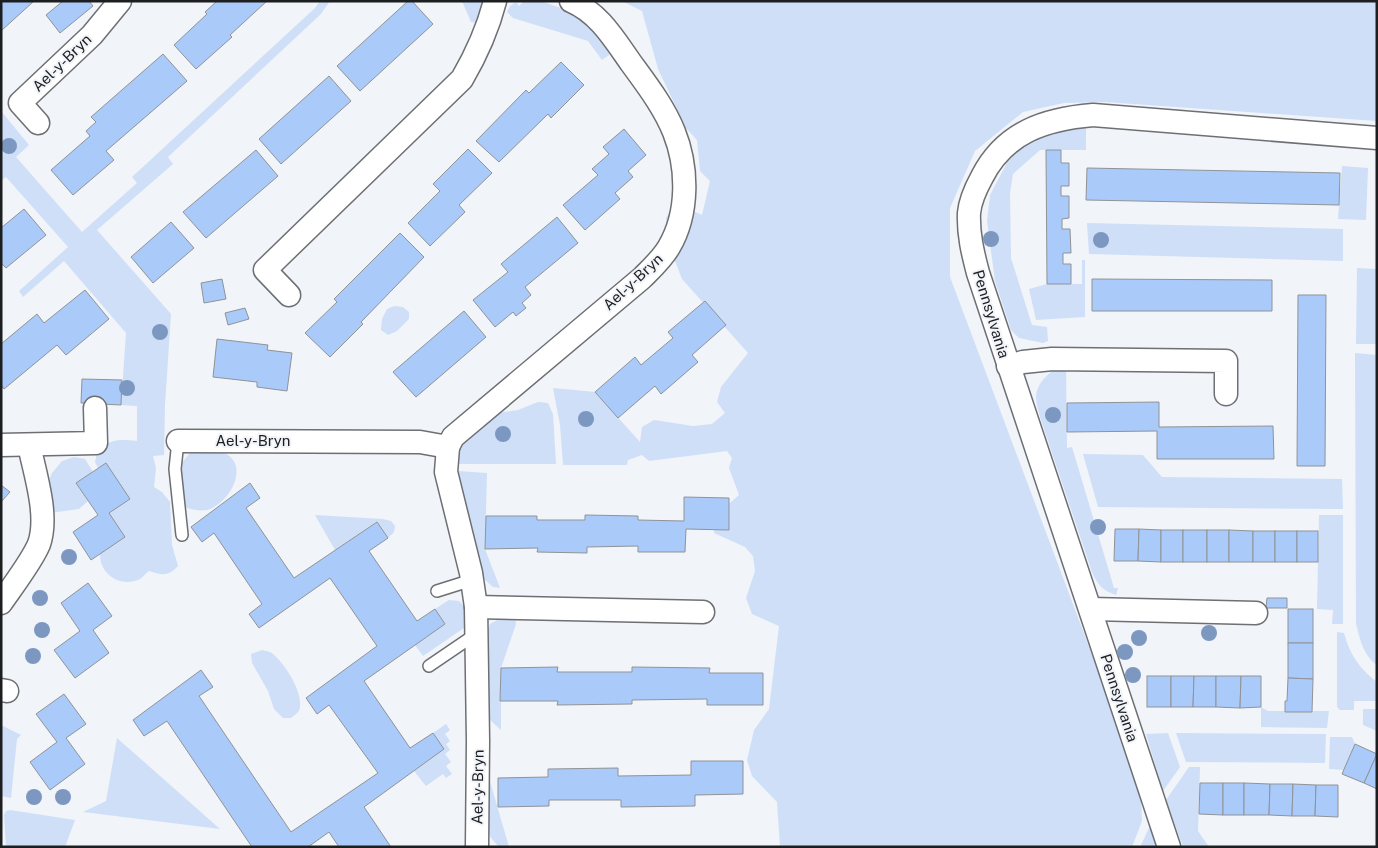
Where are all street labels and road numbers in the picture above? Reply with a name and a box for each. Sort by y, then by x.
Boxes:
street label: Ael-y-Bryn [29,30,95,95]
street label: Ael-y-Bryn [599,250,666,313]
street label: Pennsylvania [970,268,1013,360]
street label: Ael-y-Bryn [215,432,291,449]
street label: Pennsylvania [1097,652,1142,744]
street label: Ael-y-Bryn [468,749,487,825]

